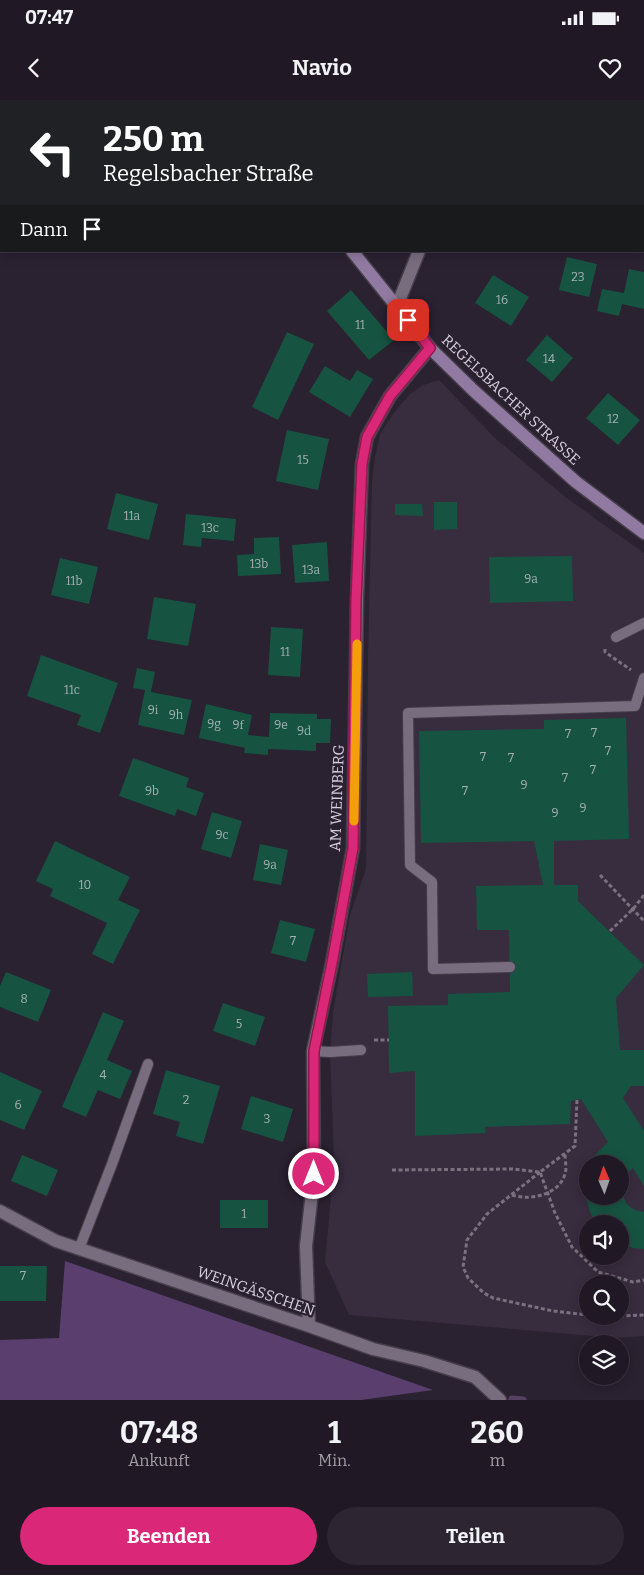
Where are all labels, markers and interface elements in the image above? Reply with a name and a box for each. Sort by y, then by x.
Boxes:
text: 07:47 [25,6,73,29]
icon: back [20,54,48,82]
text: Navio [292,54,352,81]
icon: heart [596,54,624,82]
text: 250 m [103,118,204,160]
icon: left [20,120,85,185]
text: Regelsbacher Straße [103,160,314,187]
icon: arrive [78,215,106,243]
text: Dann [20,218,68,241]
house number: 23 [571,270,585,284]
house number: 16 [496,293,508,307]
pin [387,299,429,341]
icon: arrive [394,306,422,334]
house number: 11 [355,318,365,332]
street label: REGELSBACHER STRASSE [438,331,584,469]
house number: 14 [543,352,555,366]
house number: 12 [607,412,619,426]
house number: 15 [297,453,309,467]
house number: 11a [124,509,141,523]
house number: 13c [201,521,219,535]
house number: 13b [250,557,268,571]
house number: 13a [302,563,320,577]
house number: 9a [524,572,538,586]
house number: 11b [66,574,82,588]
house number: 11 [280,645,290,659]
house number: 11c [64,683,80,697]
house number: 9i [148,703,159,717]
house number: 9h [169,708,184,722]
house number: 9g [207,717,221,731]
house number: 9f [232,718,244,732]
house number: 9e [274,718,288,732]
house number: 9d [297,724,311,738]
house number: 7 [591,726,597,740]
house number: 7 [565,727,571,741]
street label: AM WEINBERG [326,744,348,852]
house number: 7 [605,744,611,758]
house number: 7 [480,750,486,764]
house number: 7 [508,751,514,765]
house number: 7 [590,763,596,777]
house number: 7 [562,771,568,785]
house number: 9 [520,778,528,792]
house number: 9b [145,784,159,798]
house number: 7 [462,784,468,798]
house number: 9 [579,801,587,815]
house number: 9 [551,806,559,820]
house number: 9c [215,828,229,842]
house number: 9a [263,858,277,872]
house number: 10 [79,878,91,892]
house number: 7 [290,934,296,948]
house number: 8 [20,992,28,1006]
house number: 5 [236,1017,242,1031]
house number: 4 [99,1068,107,1082]
house number: 2 [183,1093,189,1107]
house number: 6 [14,1098,22,1112]
house number: 3 [264,1112,271,1126]
position arrow [287,1147,339,1199]
north arrow [579,1155,629,1205]
map controls [579,1155,629,1385]
house number: 1 [242,1207,247,1221]
button: sound [579,1215,629,1265]
street label: WEINGÄSSCHEN [195,1262,317,1320]
house number: 7 [20,1269,26,1283]
button: search [579,1275,629,1325]
button: layers [579,1335,629,1385]
text: 07:48 [120,1415,198,1451]
text: 1 [328,1415,341,1451]
text: 260 [471,1415,524,1451]
text: Ankunft [128,1451,190,1470]
text: Min. [318,1451,351,1470]
text: m [490,1451,505,1470]
button: Beenden [20,1507,317,1565]
button: Teilen [327,1507,624,1565]

